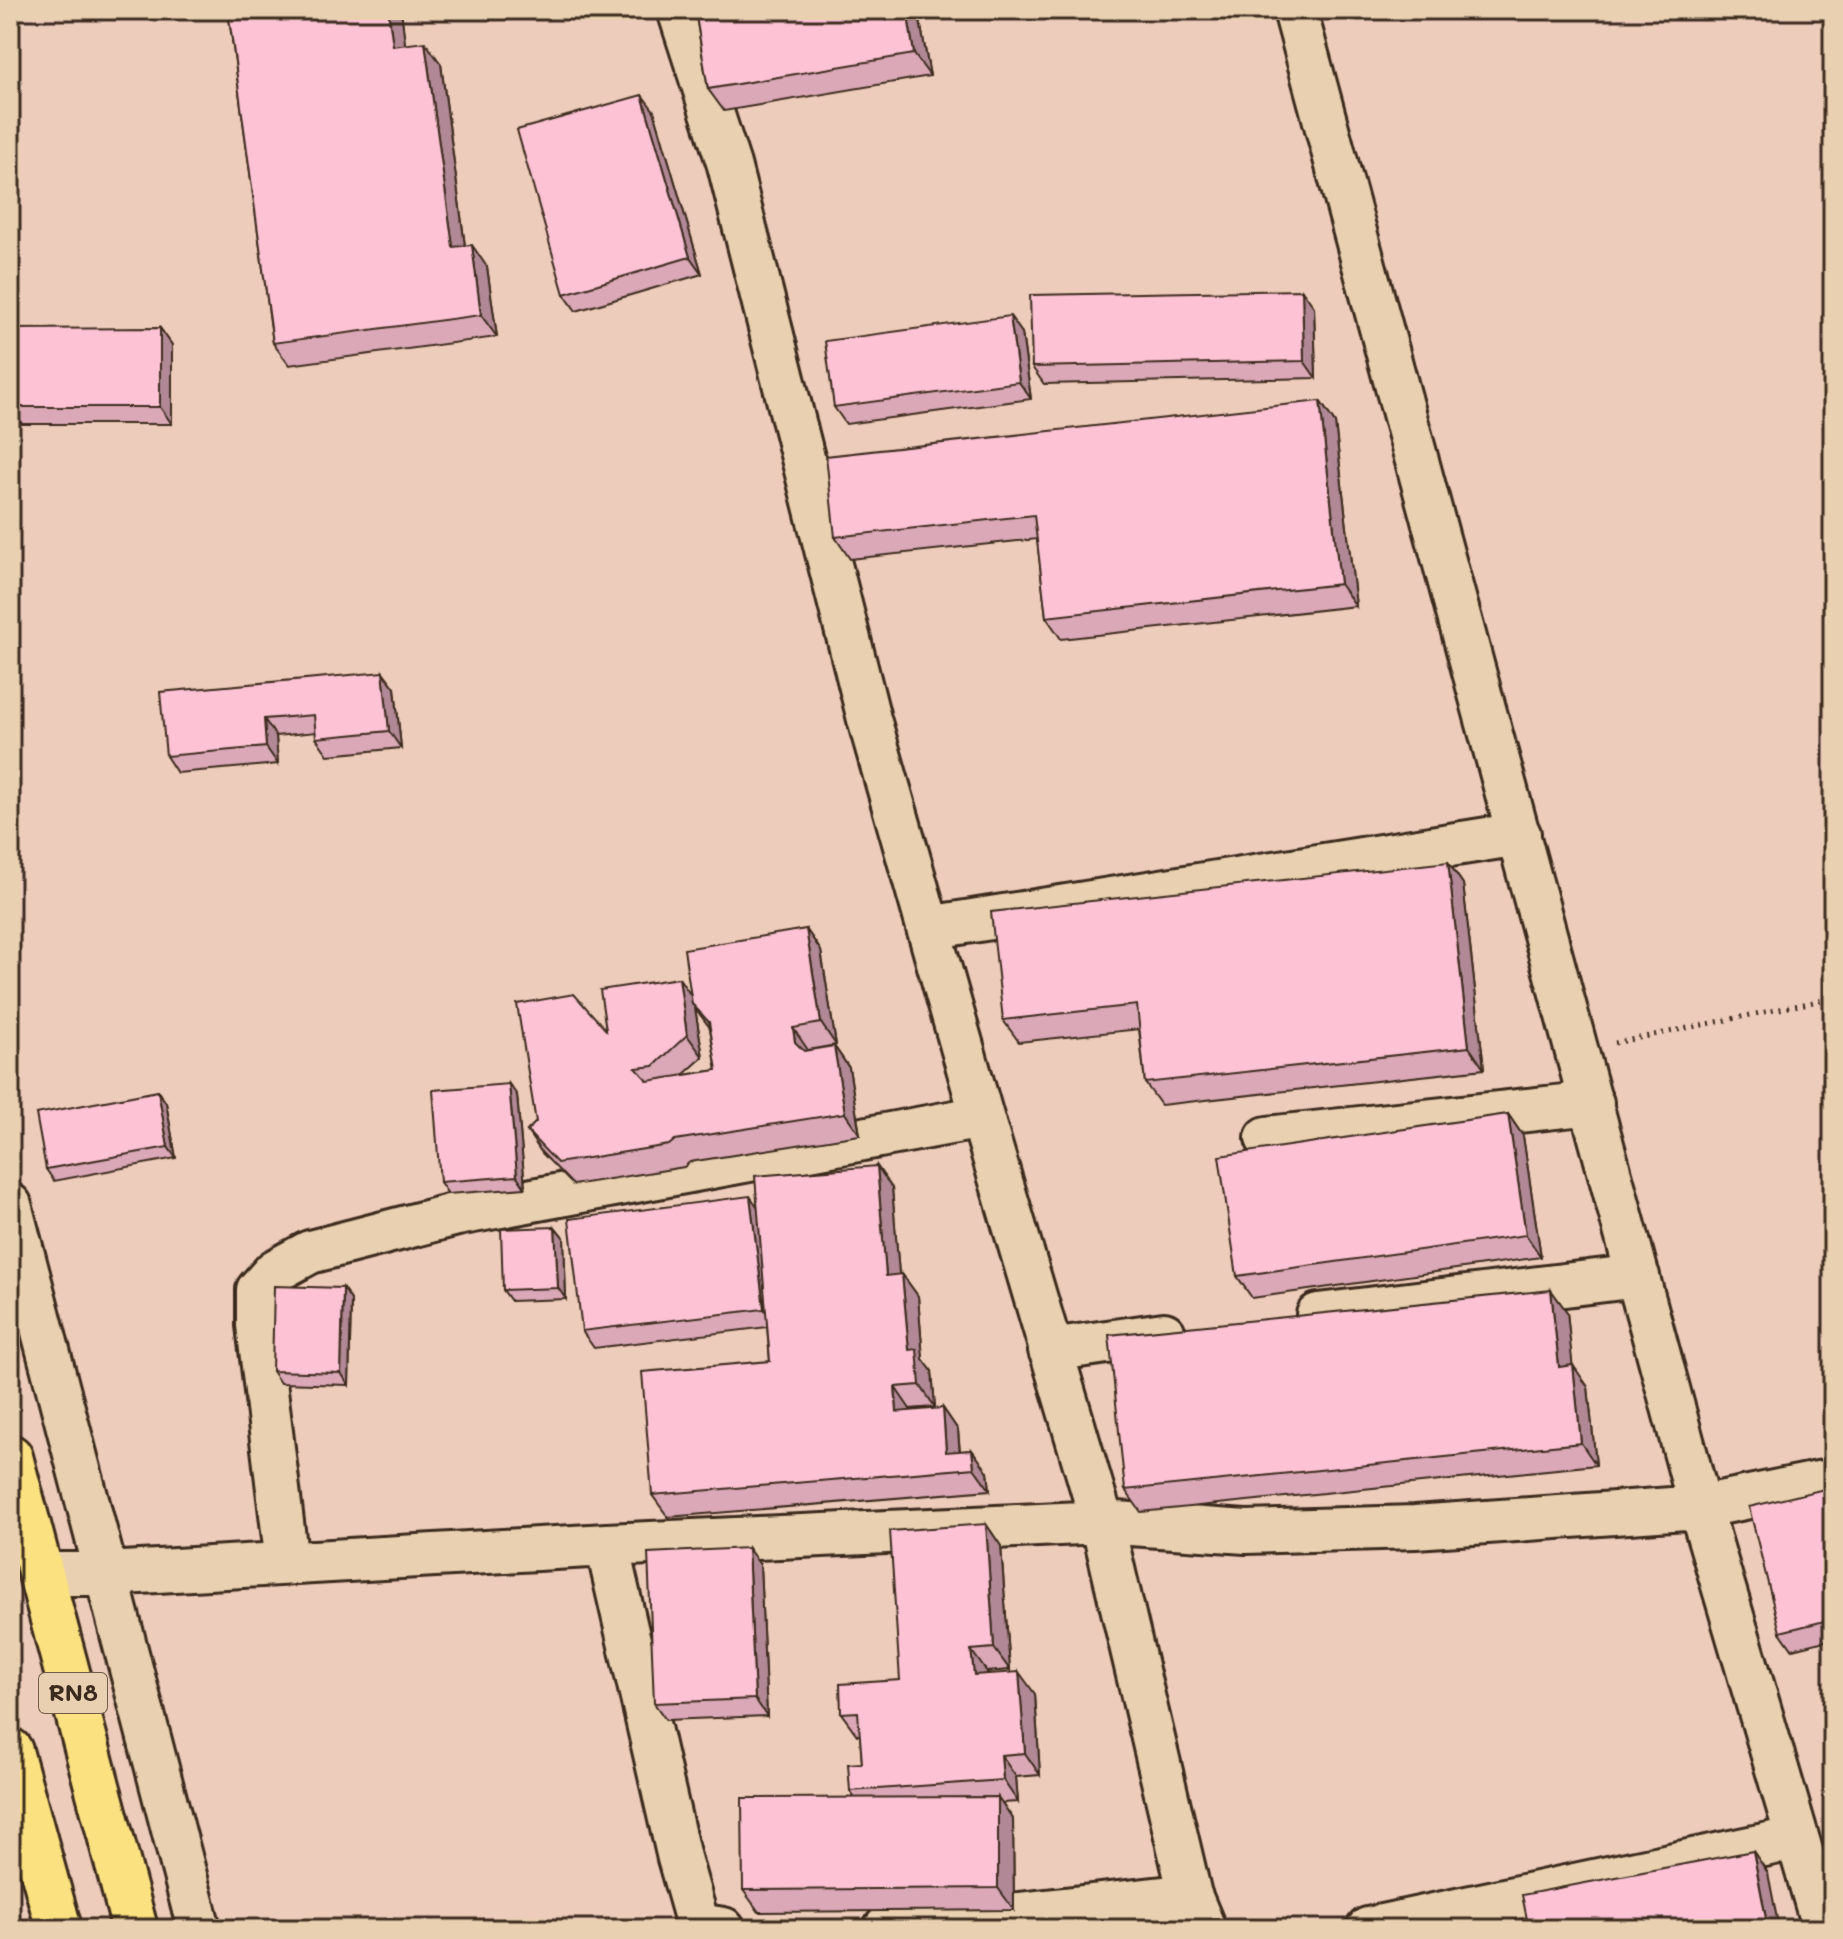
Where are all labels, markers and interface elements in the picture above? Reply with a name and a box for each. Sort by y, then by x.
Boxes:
road number: RN8 [39,1673,107,1713]

